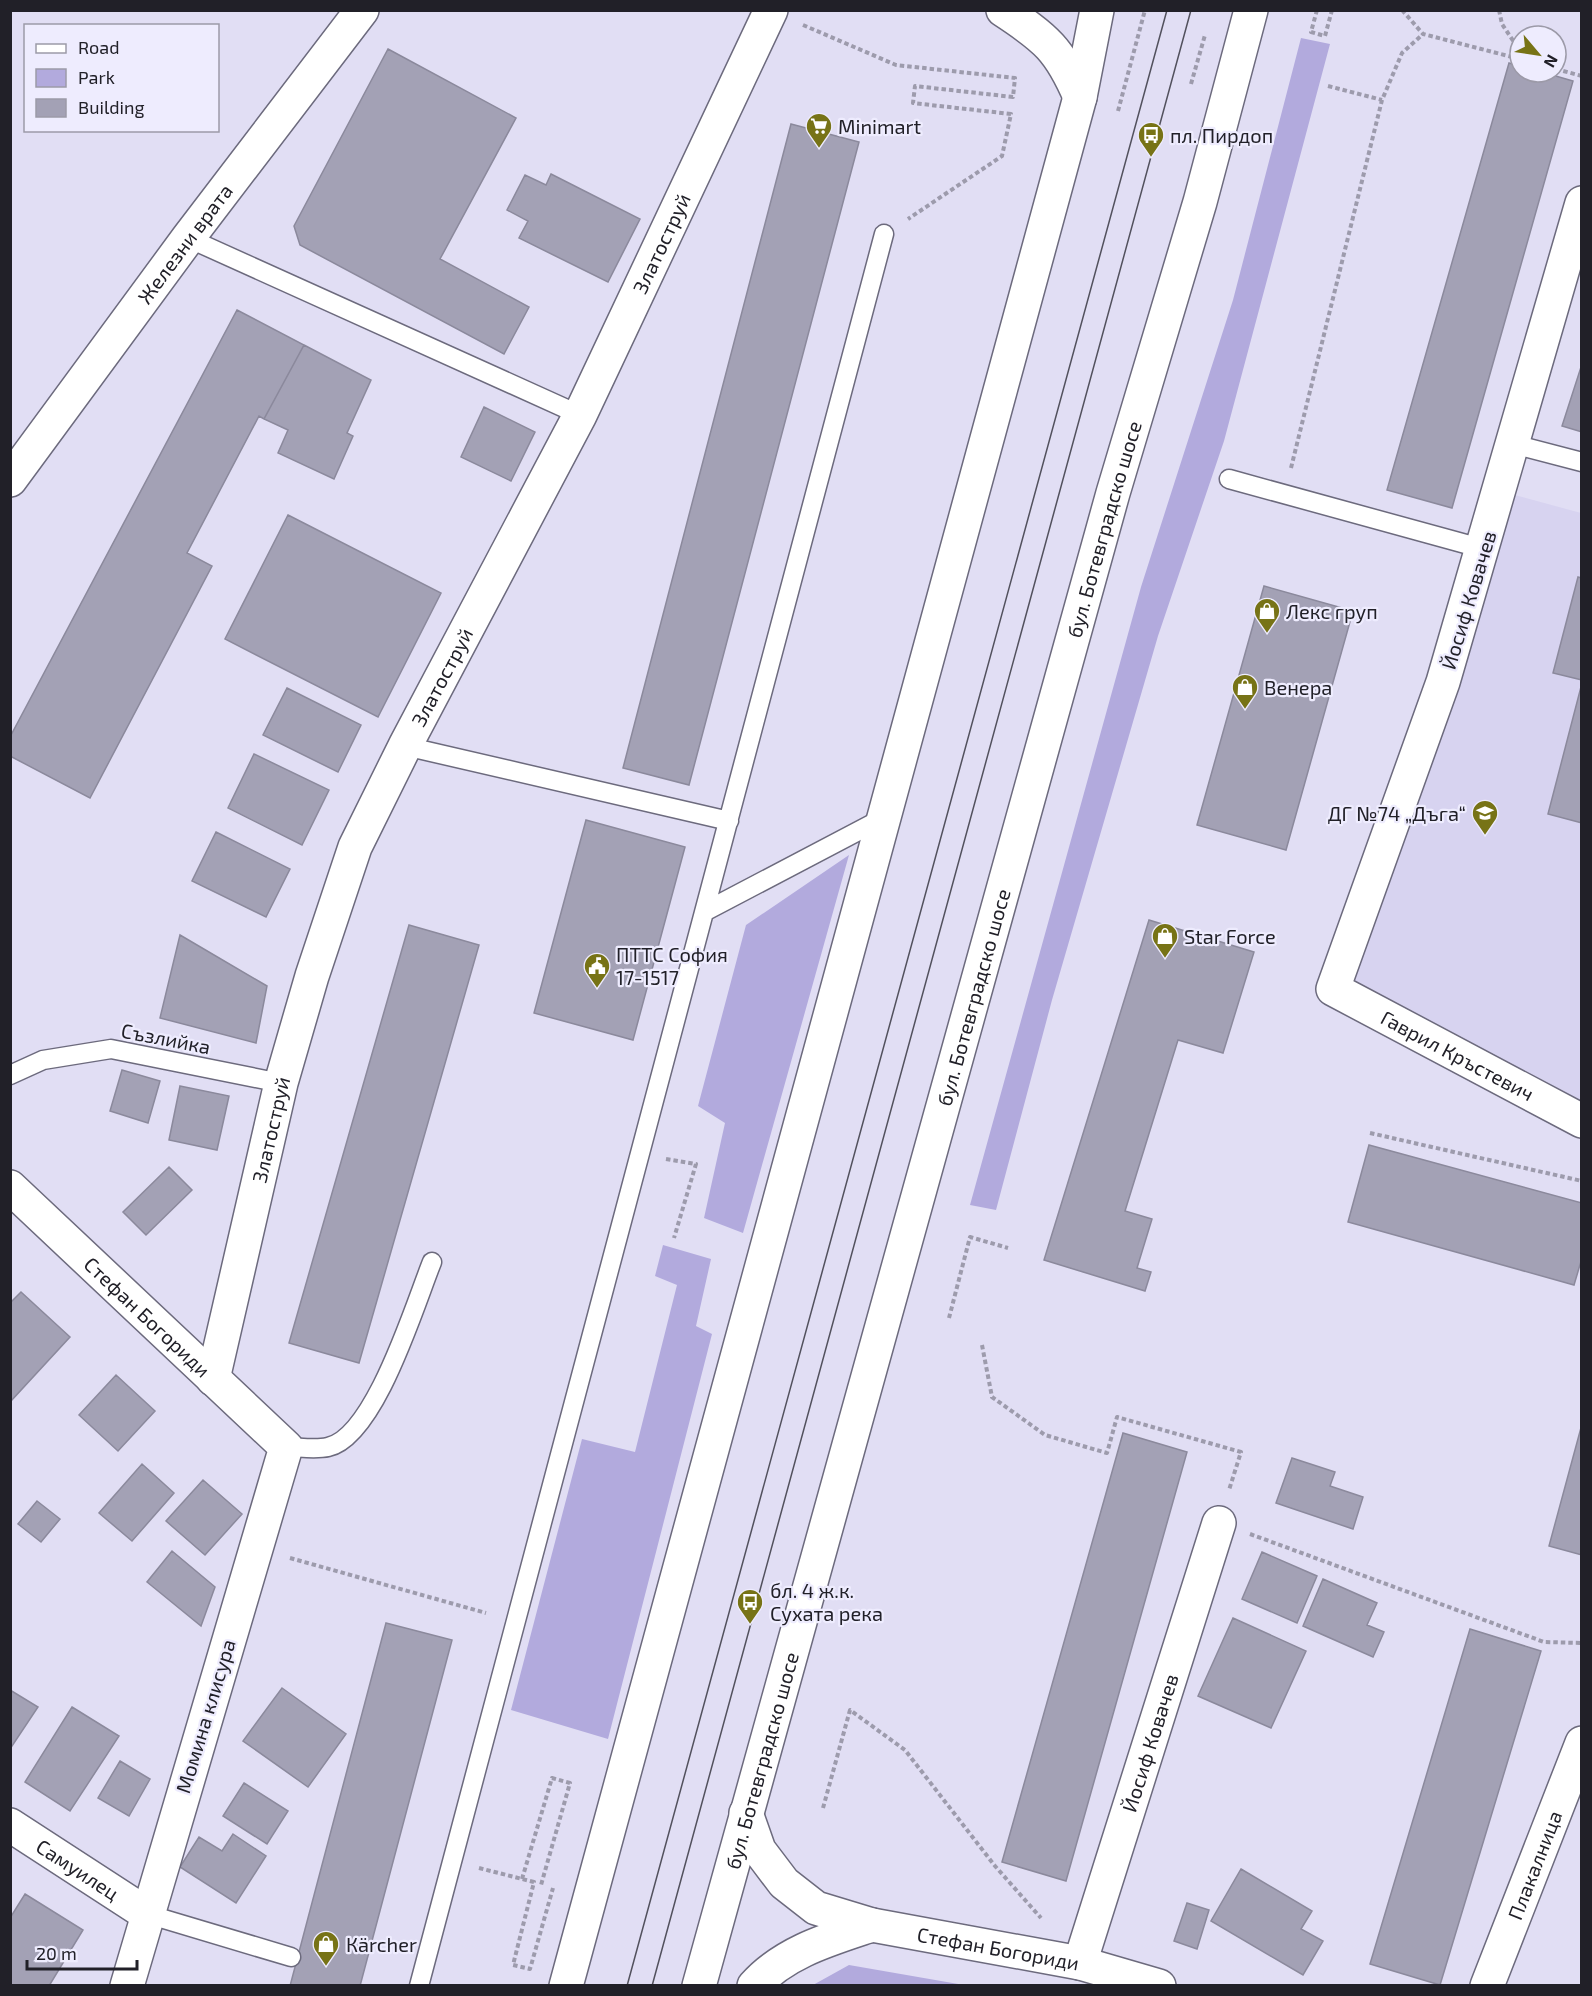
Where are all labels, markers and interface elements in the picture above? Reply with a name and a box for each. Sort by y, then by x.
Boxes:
legend [24,24,219,132]
north arrow [1508,24,1568,84]
text: Road [78,36,119,58]
text: N [1540,52,1563,71]
text: Park [78,66,115,88]
text: Building [78,96,145,118]
supermarket icon: Minimart [804,111,834,149]
place label: Minimart [838,114,922,138]
bus stop icon: пл. Пирдоп [1136,120,1166,158]
place label: пл. Пирдоп [1170,123,1273,147]
street label: Железни врата [132,179,237,308]
street label: Златоструй [627,189,695,297]
street label: бул. Ботевградско шосе [1061,418,1146,640]
street label: Йосиф Ковачев [1436,528,1500,672]
shop icon: Лекс груп [1252,596,1282,634]
place label: Лекс груп [1286,599,1378,624]
street label: Златоструй [406,624,477,730]
shop icon: Венера [1230,672,1260,710]
place label: Венера [1264,675,1332,699]
school or university icon: ДГ №74 „Дъга“ [1470,798,1500,836]
place label: ДГ №74 „Дъга“ [1328,801,1466,825]
street label: бул. Ботевградско шосе [932,886,1015,1109]
shop icon: Star Force [1150,921,1180,959]
place label: Star Force [1184,924,1276,948]
place label: ПТТС София 17-1517 [616,942,728,989]
public building icon: ПТТС София 17-1517 [582,951,612,989]
street label: Гаврил Кръстевич [1377,1005,1538,1105]
street label: Съзлийка [119,1018,213,1058]
street label: Златоструй [247,1074,294,1185]
street label: Стефан Богориди [80,1252,216,1382]
place label: бл. 4 ж.к. Сухата река [770,1578,883,1626]
bus stop icon: бл. 4 ж.к. Сухата река [735,1587,765,1625]
street label: Момина клисура [170,1636,241,1796]
street label: бул. Ботевградско шосе [720,1649,803,1872]
street label: Йосиф Ковачев [1117,1671,1183,1815]
street label: Плакалница [1502,1807,1566,1923]
street label: Самуилец [32,1834,124,1905]
street label: Стефан Богориди [915,1921,1081,1975]
shop icon: Кärcher [311,1929,341,1967]
place label: Кärcher [346,1932,417,1956]
scale bar [27,1933,136,1971]
text: 20 m [36,1942,77,1964]

